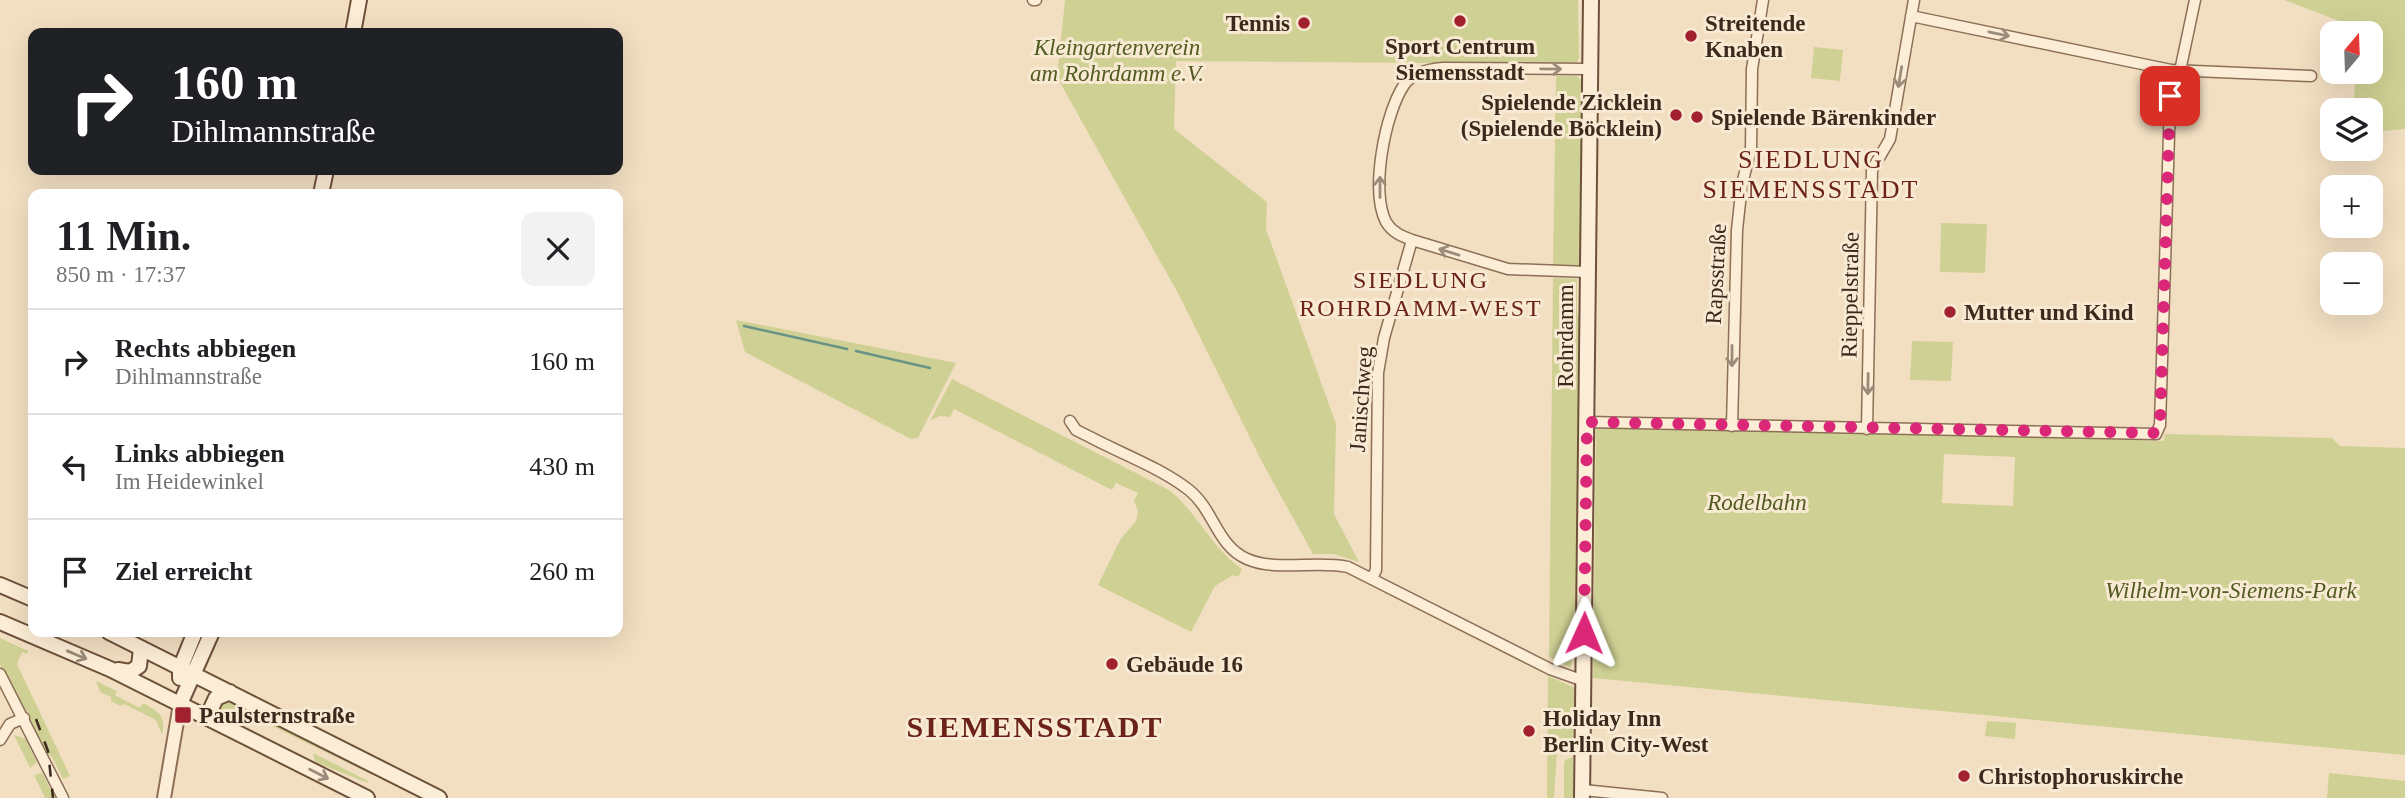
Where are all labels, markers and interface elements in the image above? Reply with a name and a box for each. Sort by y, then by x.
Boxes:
place label: Tennis [1226,11,1290,36]
place label: Streitende Knaben [1705,11,1806,62]
marker: Sport Centrum Siemensstadt [1452,13,1468,29]
marker: Tennis [1296,15,1312,31]
north arrow [2320,21,2384,84]
map controls [2320,21,2383,315]
marker: Streitende Knaben [1683,28,1699,44]
one-way arrow [1987,28,2010,42]
place label: Sport Centrum Siemensstadt [1385,34,1535,85]
park label: Kleingartenverein am Rohrdamm e.V. [1030,35,1204,86]
text: 160 m [171,55,298,110]
icon: right [56,56,147,147]
one-way arrow [1539,62,1562,76]
one-way arrow [1893,65,1906,88]
pin [2140,66,2200,126]
icon: arrive [2151,77,2189,115]
place label: Spielende Zicklein (Spielende Böcklein) [1461,90,1662,141]
button: layers [2320,98,2383,161]
place label: Spielende Bärenkinder [1711,105,1936,130]
marker: Spielende Zicklein (Spielende Böcklein) [1668,107,1684,123]
marker: Spielende Bärenkinder [1689,109,1705,125]
text: Dihlmannstraße [171,113,375,149]
district label: SIEDLUNG SIEMENSSTADT [1703,145,1919,204]
button: + [2320,175,2383,238]
one-way arrow [1373,176,1387,199]
button: close [521,212,595,286]
text: 11 Min. [56,213,191,259]
street label: Rapsstraße [1701,223,1731,325]
street label: Rieppelstraße [1836,232,1864,358]
one-way arrow [1438,244,1460,257]
button: − [2320,252,2383,315]
text: 850 m · 17:37 [56,262,186,287]
district label: SIEDLUNG ROHRDAMM-WEST [1299,267,1543,321]
street label: Rohrdamm [1553,284,1578,388]
place label: Mutter und Kind [1964,300,2134,325]
marker: Mutter und Kind [1942,304,1958,320]
text: Rechts abbiegen [115,334,296,363]
icon: right [56,343,94,381]
one-way arrow [1725,344,1739,367]
street label: Janischweg [1345,345,1377,453]
text: 160 m [529,347,595,376]
text: Dihlmannstraße [115,364,262,389]
one-way arrow [1861,372,1874,395]
text: Links abbiegen [115,439,285,468]
icon: left [56,448,94,486]
text: 430 m [529,452,595,481]
text: Im Heidewinkel [115,469,264,494]
park label: Rodelbahn [1706,490,1807,515]
icon: arrive [56,553,94,591]
text: Ziel erreicht [115,557,252,586]
text: 260 m [529,557,595,586]
park label: Wilhelm-von-Siemens-Park [2105,578,2358,603]
position arrow [1547,596,1621,670]
one-way arrow [66,649,88,662]
place label: Gebäude 16 [1126,652,1243,677]
marker: Gebäude 16 [1104,656,1120,672]
place label: Paulsternstraße [199,703,355,728]
marker: Paulsternstraße [173,705,193,725]
place label: Holiday Inn Berlin City-West [1543,706,1709,757]
district label: SIEMENSSTADT [907,710,1163,743]
marker: Holiday Inn Berlin City-West [1521,723,1537,739]
place label: Christophoruskirche [1978,764,2183,789]
one-way arrow [308,768,329,782]
marker: Christophoruskirche [1956,768,1972,784]

